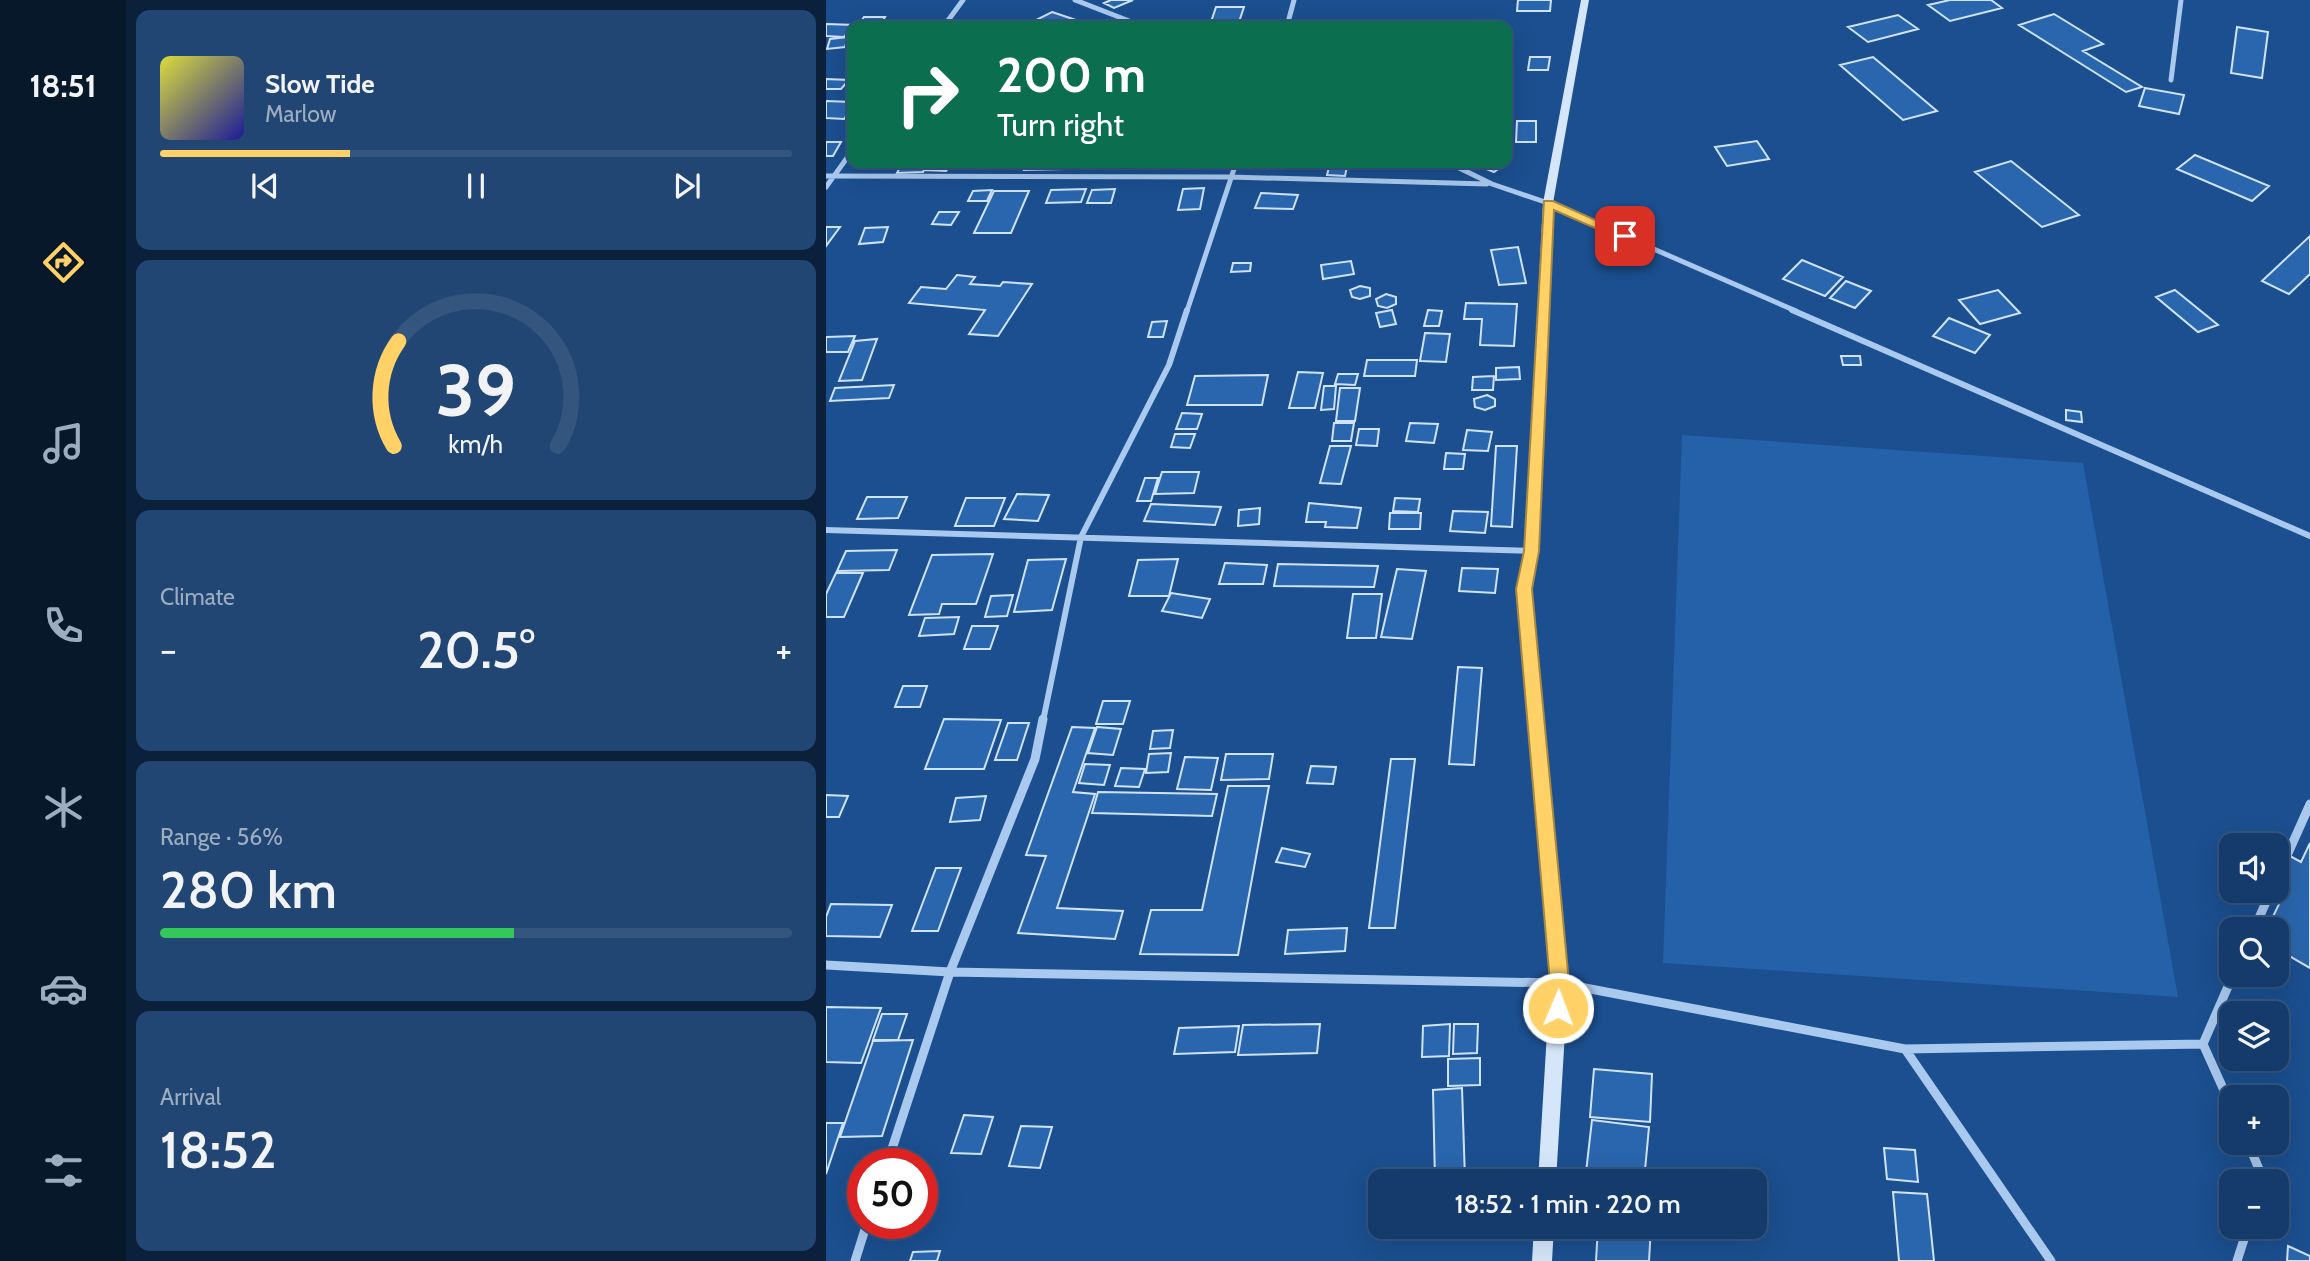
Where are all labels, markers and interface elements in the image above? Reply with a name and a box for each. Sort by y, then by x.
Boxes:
text: 200 m [997,45,1146,104]
icon: right [882,49,973,140]
text: 18:51 [29,66,97,105]
text: Slow Tide [265,68,375,100]
text: Marlow [265,100,336,128]
text: Turn right [997,105,1124,144]
icon: previous [246,167,284,205]
icon: pause [457,167,495,205]
icon: next [668,167,706,205]
pin [1595,206,1655,266]
icon: arrive [1606,217,1644,255]
icon: directions [39,238,88,287]
text: 39 [436,347,516,435]
icon: music [39,419,88,468]
text: km/h [449,429,503,459]
text: Climate [160,583,235,611]
icon: phone [39,601,88,650]
text: 20.5° [417,618,535,681]
text: − [160,626,177,673]
text: + [775,626,792,673]
icon: climate [39,783,88,832]
text: Range · 56% [160,823,283,851]
map controls [2219,833,2289,1239]
button: sound [2219,833,2289,903]
text: 280 km [160,858,337,921]
button: search [2219,917,2289,987]
icon: car [39,964,88,1013]
position arrow [1521,971,1595,1045]
button: layers [2219,1001,2289,1071]
text: Arrival [160,1083,221,1111]
button: + [2219,1085,2289,1155]
text: 18:52 [160,1118,277,1181]
icon: filters [39,1146,88,1195]
speed limit sign: 50 [847,1148,938,1239]
button: − [2219,1169,2289,1239]
text: 18:52 · 1 min · 220 m [1454,1188,1681,1220]

